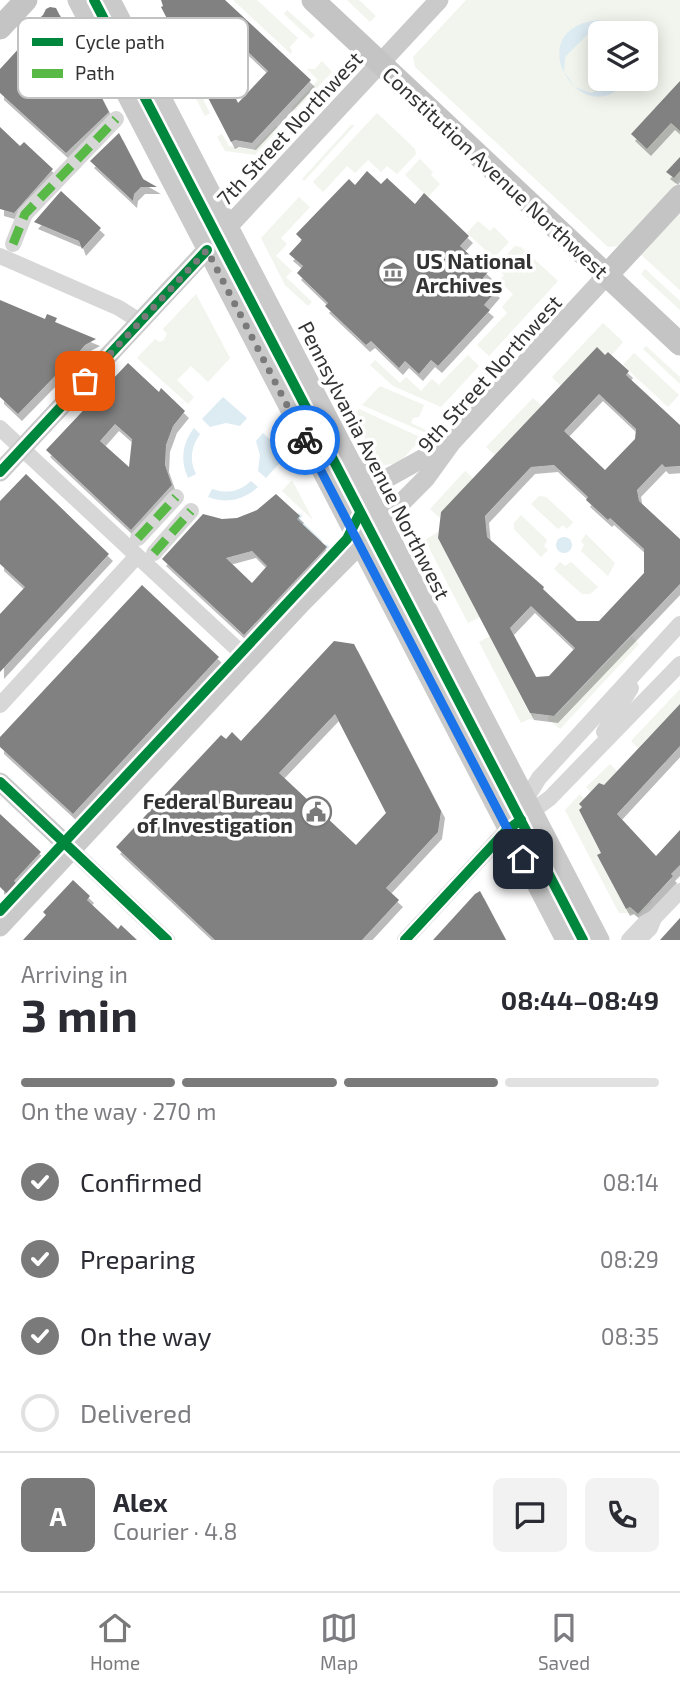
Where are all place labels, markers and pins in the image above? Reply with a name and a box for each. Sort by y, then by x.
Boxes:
place label: US National Archives [416,248,533,297]
museum icon: US National Archives [376,255,410,289]
pin [55,351,115,411]
place label: Federal Bureau of Investigation [137,788,293,837]
public building icon: Federal Bureau of Investigation [299,795,333,829]
pin [493,829,553,889]

